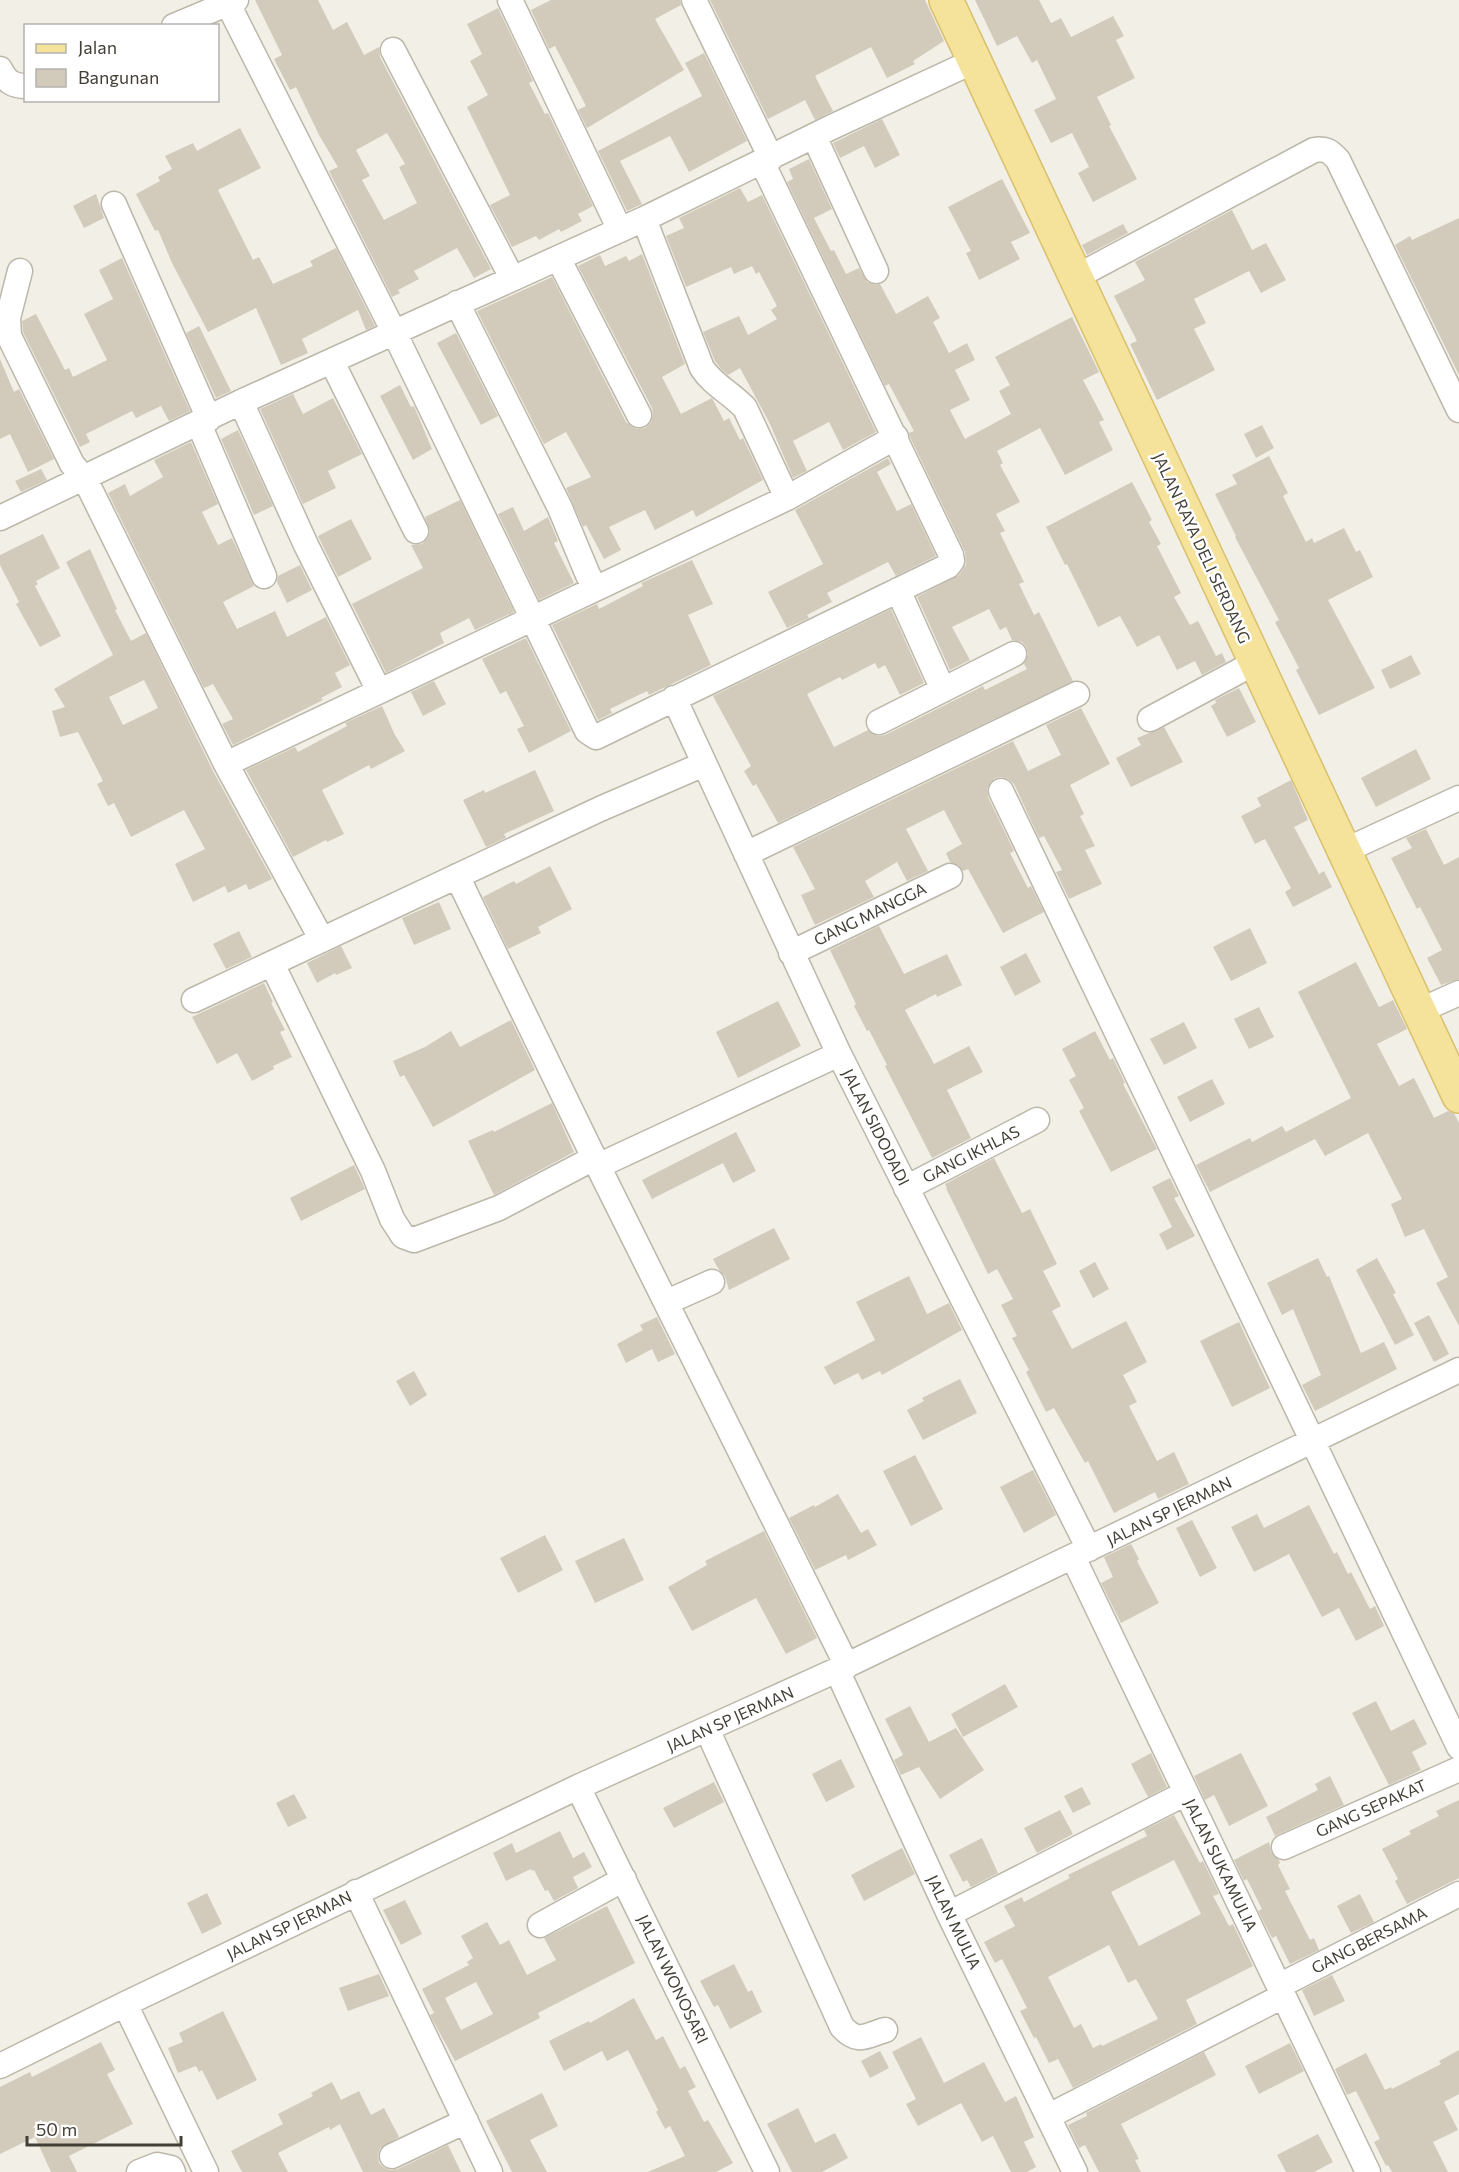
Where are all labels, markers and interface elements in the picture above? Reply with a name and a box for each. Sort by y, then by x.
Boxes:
legend [24,24,219,102]
text: Jalan [78,36,117,58]
text: Bangunan [78,66,159,88]
street label: JALAN RAYA DELI SERDANG [1150,449,1255,646]
street label: GANG MANGGA [811,878,929,949]
street label: JALAN SIDODADI [839,1065,914,1188]
street label: GANG IKHLAS [919,1121,1022,1186]
street label: JALAN SP JERMAN [1103,1472,1234,1549]
street label: JALAN SP JERMAN [663,1682,796,1755]
street label: GANG SEPAKAT [1312,1775,1429,1840]
street label: JALAN SUKAMULIA [1181,1795,1262,1934]
street label: JALAN MULIA [923,1872,985,1972]
street label: JALAN SP JERMAN [223,1886,354,1963]
street label: GANG BERSAMA [1308,1902,1430,1977]
street label: JALAN WONOSARI [634,1911,713,2046]
scale bar [27,2109,182,2147]
text: 50 m [36,2118,77,2140]

